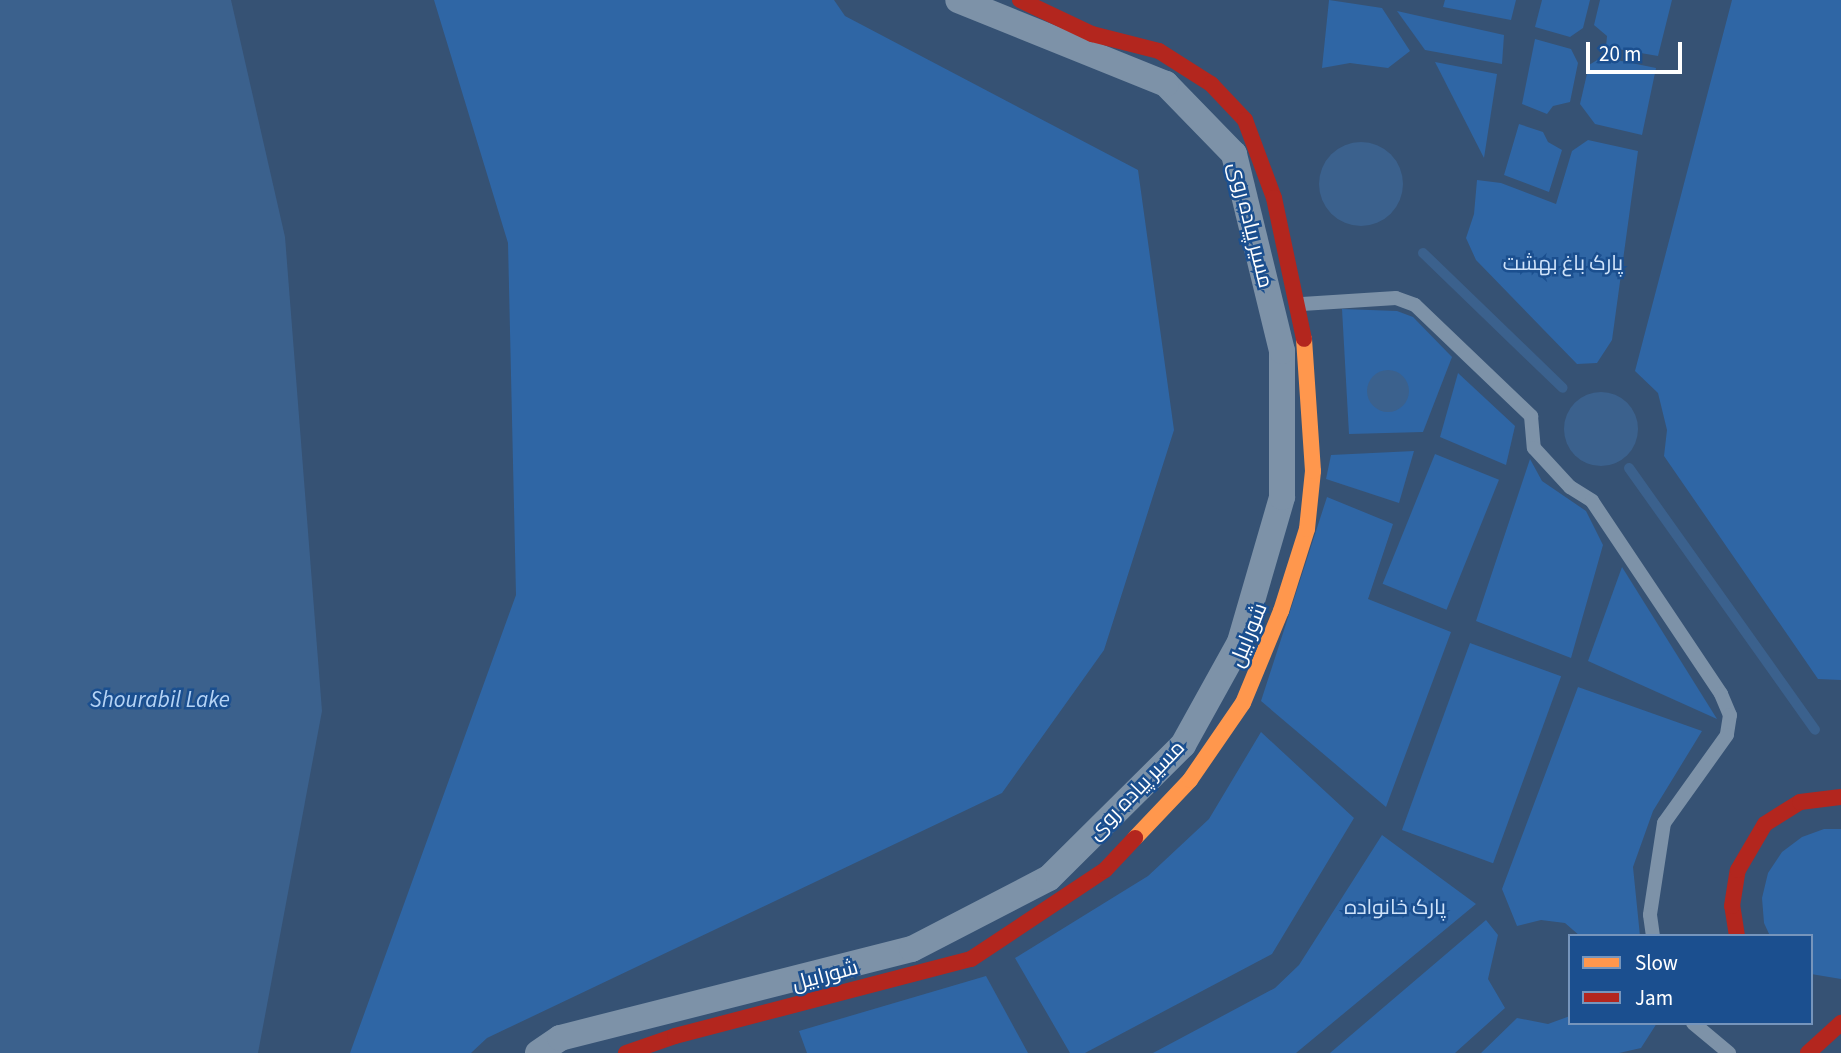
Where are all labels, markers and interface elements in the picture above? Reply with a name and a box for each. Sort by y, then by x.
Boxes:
scale bar [1589,28,1685,72]
text: 20 m [1599,39,1641,69]
street label: مسیر پیاده روی [1223,160,1279,290]
park label: پارک باغ بهشت [1503,250,1623,276]
street label: شورابیل [1224,599,1272,671]
water label: Shourabil Lake [90,686,230,714]
street label: مسیر پیاده روی [1082,735,1190,845]
park label: پارک خانواده [1344,894,1446,920]
legend [1568,934,1813,1025]
text: Slow [1635,948,1678,978]
street label: شورابیل [789,954,861,996]
text: Jam [1635,983,1673,1013]

